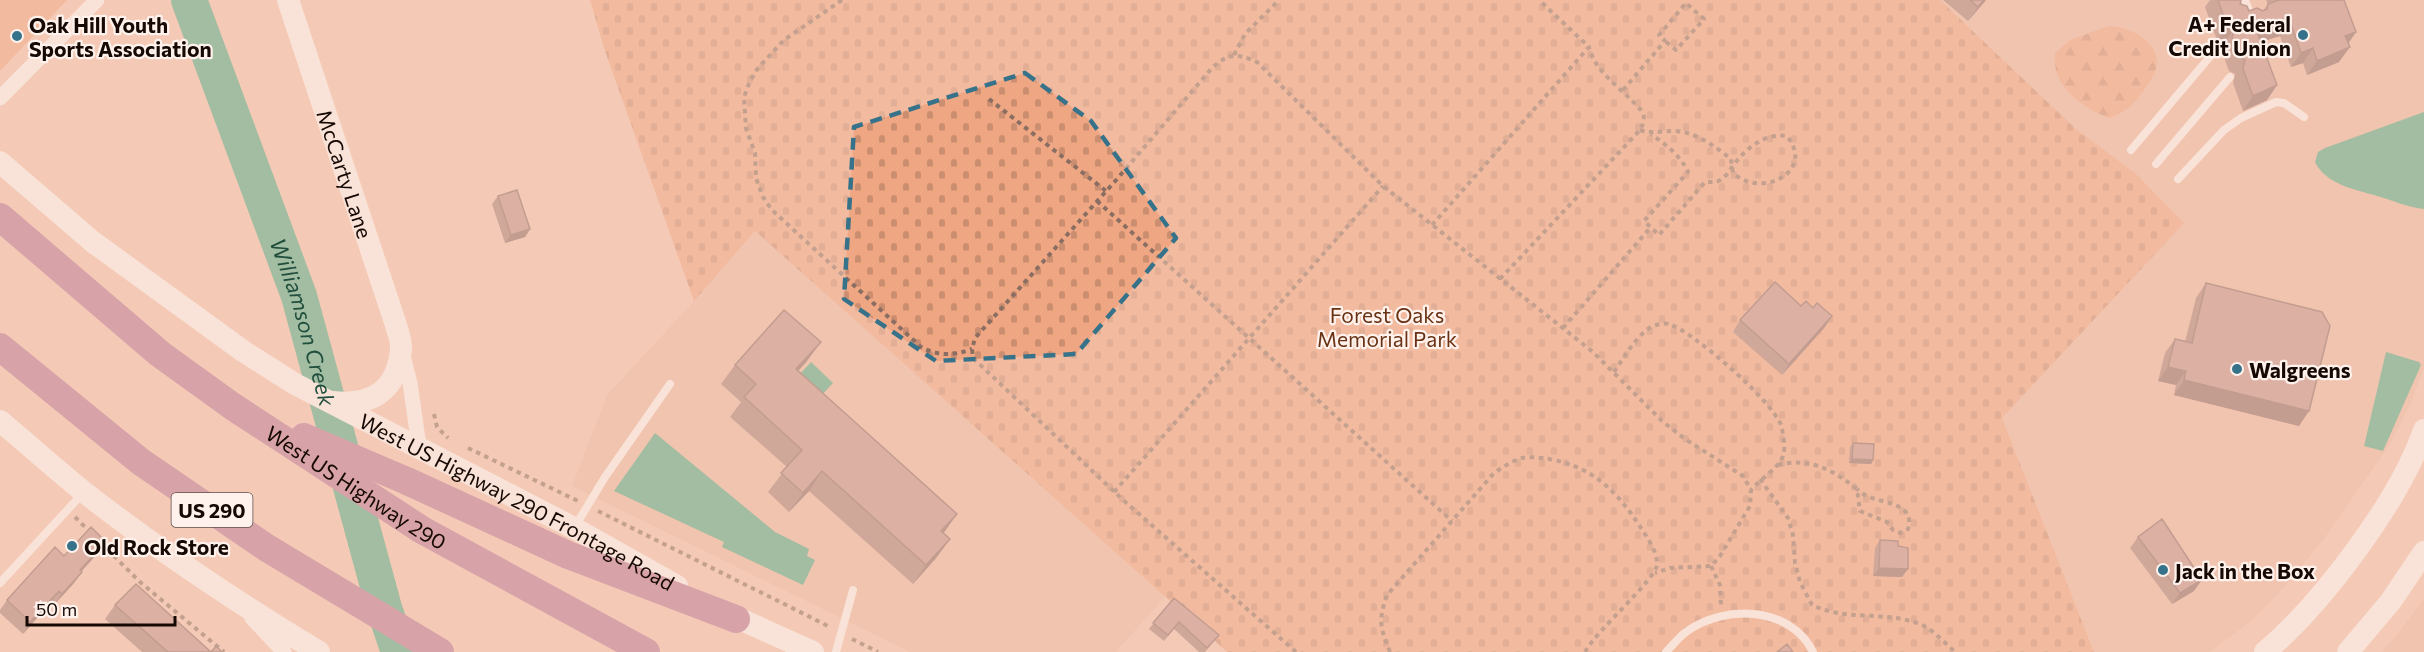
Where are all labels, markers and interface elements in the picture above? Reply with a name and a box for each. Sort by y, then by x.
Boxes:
place label: A+ Federal Credit Union [2168,11,2291,60]
place label: Oak Hill Youth Sports Association [29,12,212,61]
marker: A+ Federal Credit Union [2296,28,2310,42]
marker: Oak Hill Youth Sports Association [10,29,24,43]
street label: McCarty Lane [313,106,379,241]
water label: Williamson Creek [265,234,342,410]
park label: Forest Oaks Memorial Park [1317,302,1457,351]
place label: Walgreens [2249,357,2351,382]
marker: Walgreens [2230,362,2244,376]
street label: West US Highway 290 Frontage Road [356,407,679,595]
street label: West US Highway 290 [262,419,451,554]
road number: US 290 [172,493,252,527]
place label: Old Rock Store [84,534,229,559]
marker: Old Rock Store [65,539,79,553]
place label: Jack in the Box [2175,558,2315,583]
marker: Jack in the Box [2156,563,2170,577]
scale bar [27,589,176,627]
text: 50 m [36,598,77,620]

